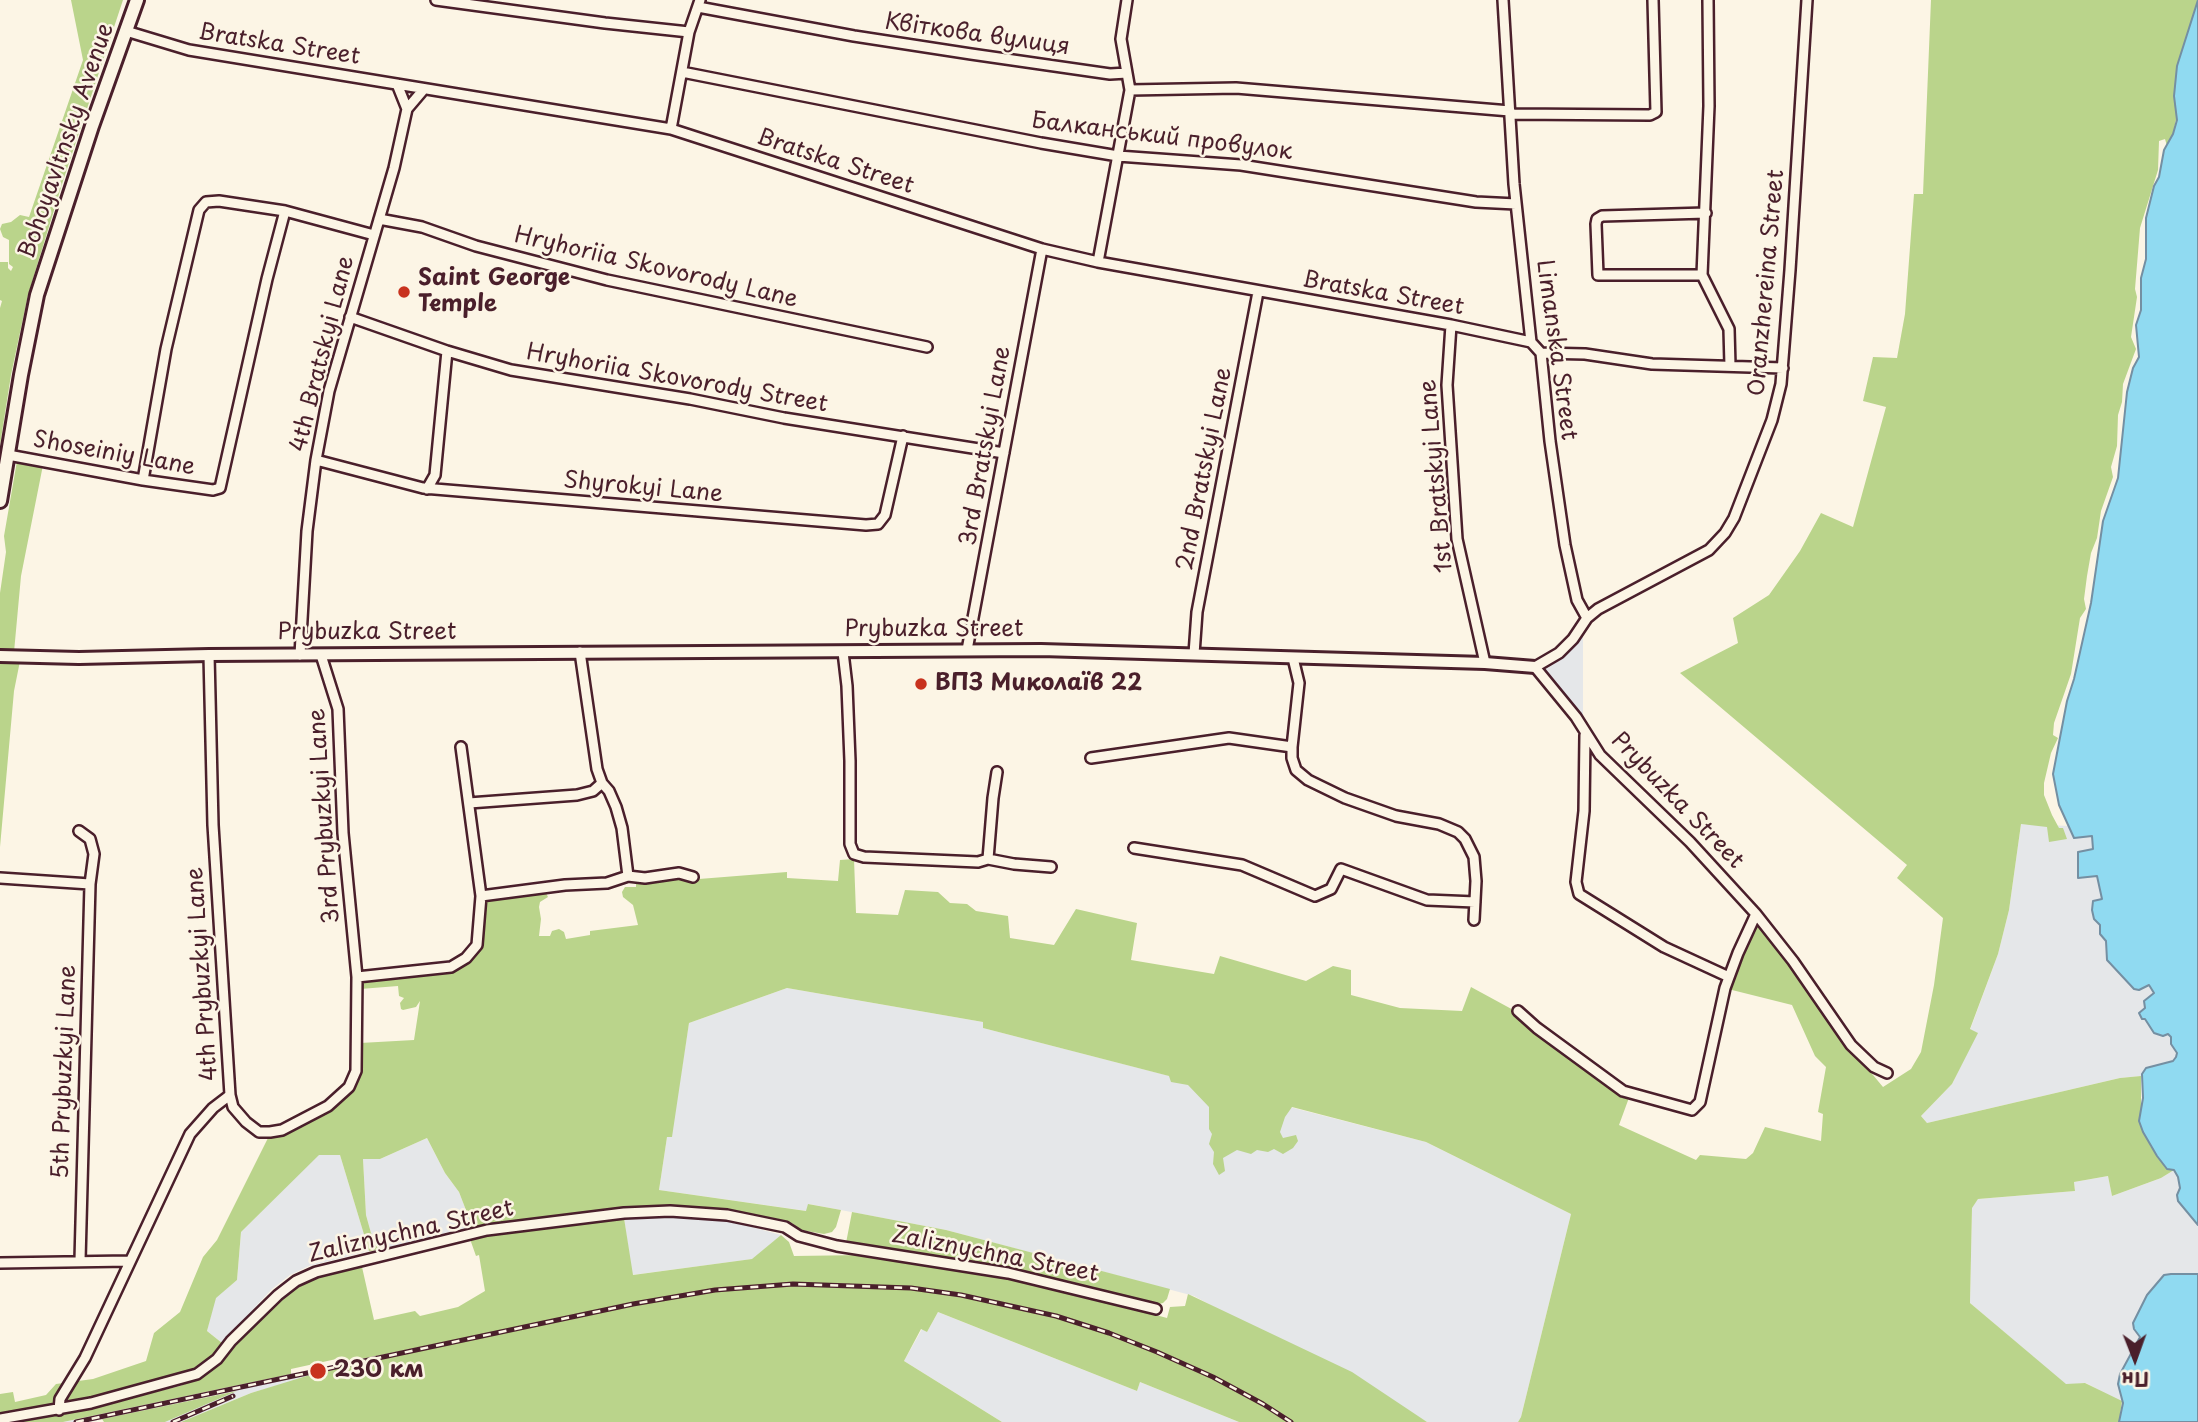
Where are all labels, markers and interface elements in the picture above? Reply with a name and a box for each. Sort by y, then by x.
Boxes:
street label: Квіткова вулиця [883,8,1071,62]
street label: Bratska Street [196,19,362,71]
street label: Bohoyavltnsky Avenue [14,20,120,262]
street label: Балканський провулок [1030,107,1294,167]
street label: Bratska Street [753,124,917,200]
street label: Oranzhereina Street [1743,168,1791,398]
street label: Hryhoriia Skovorody Lane [512,222,800,314]
street label: 4th Bratskyi Lane [285,253,361,455]
street label: Limanska Street [1530,258,1582,442]
place label: Saint George Temple [418,265,570,319]
street label: Bratska Street [1300,266,1466,322]
marker: Saint George Temple [396,284,412,300]
street label: Hryhoriia Skovorody Street [524,339,830,419]
street label: 3rd Bratskyi Lane [955,344,1017,548]
street label: 2nd Bratskyi Lane [1172,365,1238,573]
street label: 1st Bratskyi Lane [1415,378,1459,574]
street label: Shoseiniy Lane [31,426,197,482]
street label: Shyrokyi Lane [562,467,724,509]
street label: Prybuzka Street [845,616,1023,644]
street label: Prybuzka Street [278,619,456,647]
place label: ВПЗ Миколаїв 22 [935,670,1142,698]
marker: ВПЗ Миколаїв 22 [913,676,929,692]
street label: 3rd Prybuzkyi Lane [304,707,346,925]
street label: Prybuzka Street [1605,727,1749,875]
street label: 4th Prybuzkyi Lane [182,866,224,1082]
street label: 5th Prybuzkyi Lane [47,964,83,1180]
street label: Zaliznychna Street [306,1195,516,1269]
street label: Zaliznychna Street [889,1221,1101,1289]
north arrow [2100,1324,2170,1394]
place label: 230 км [334,1357,424,1385]
marker: 230 км [308,1361,328,1381]
text: Пн [2121,1366,2149,1394]

